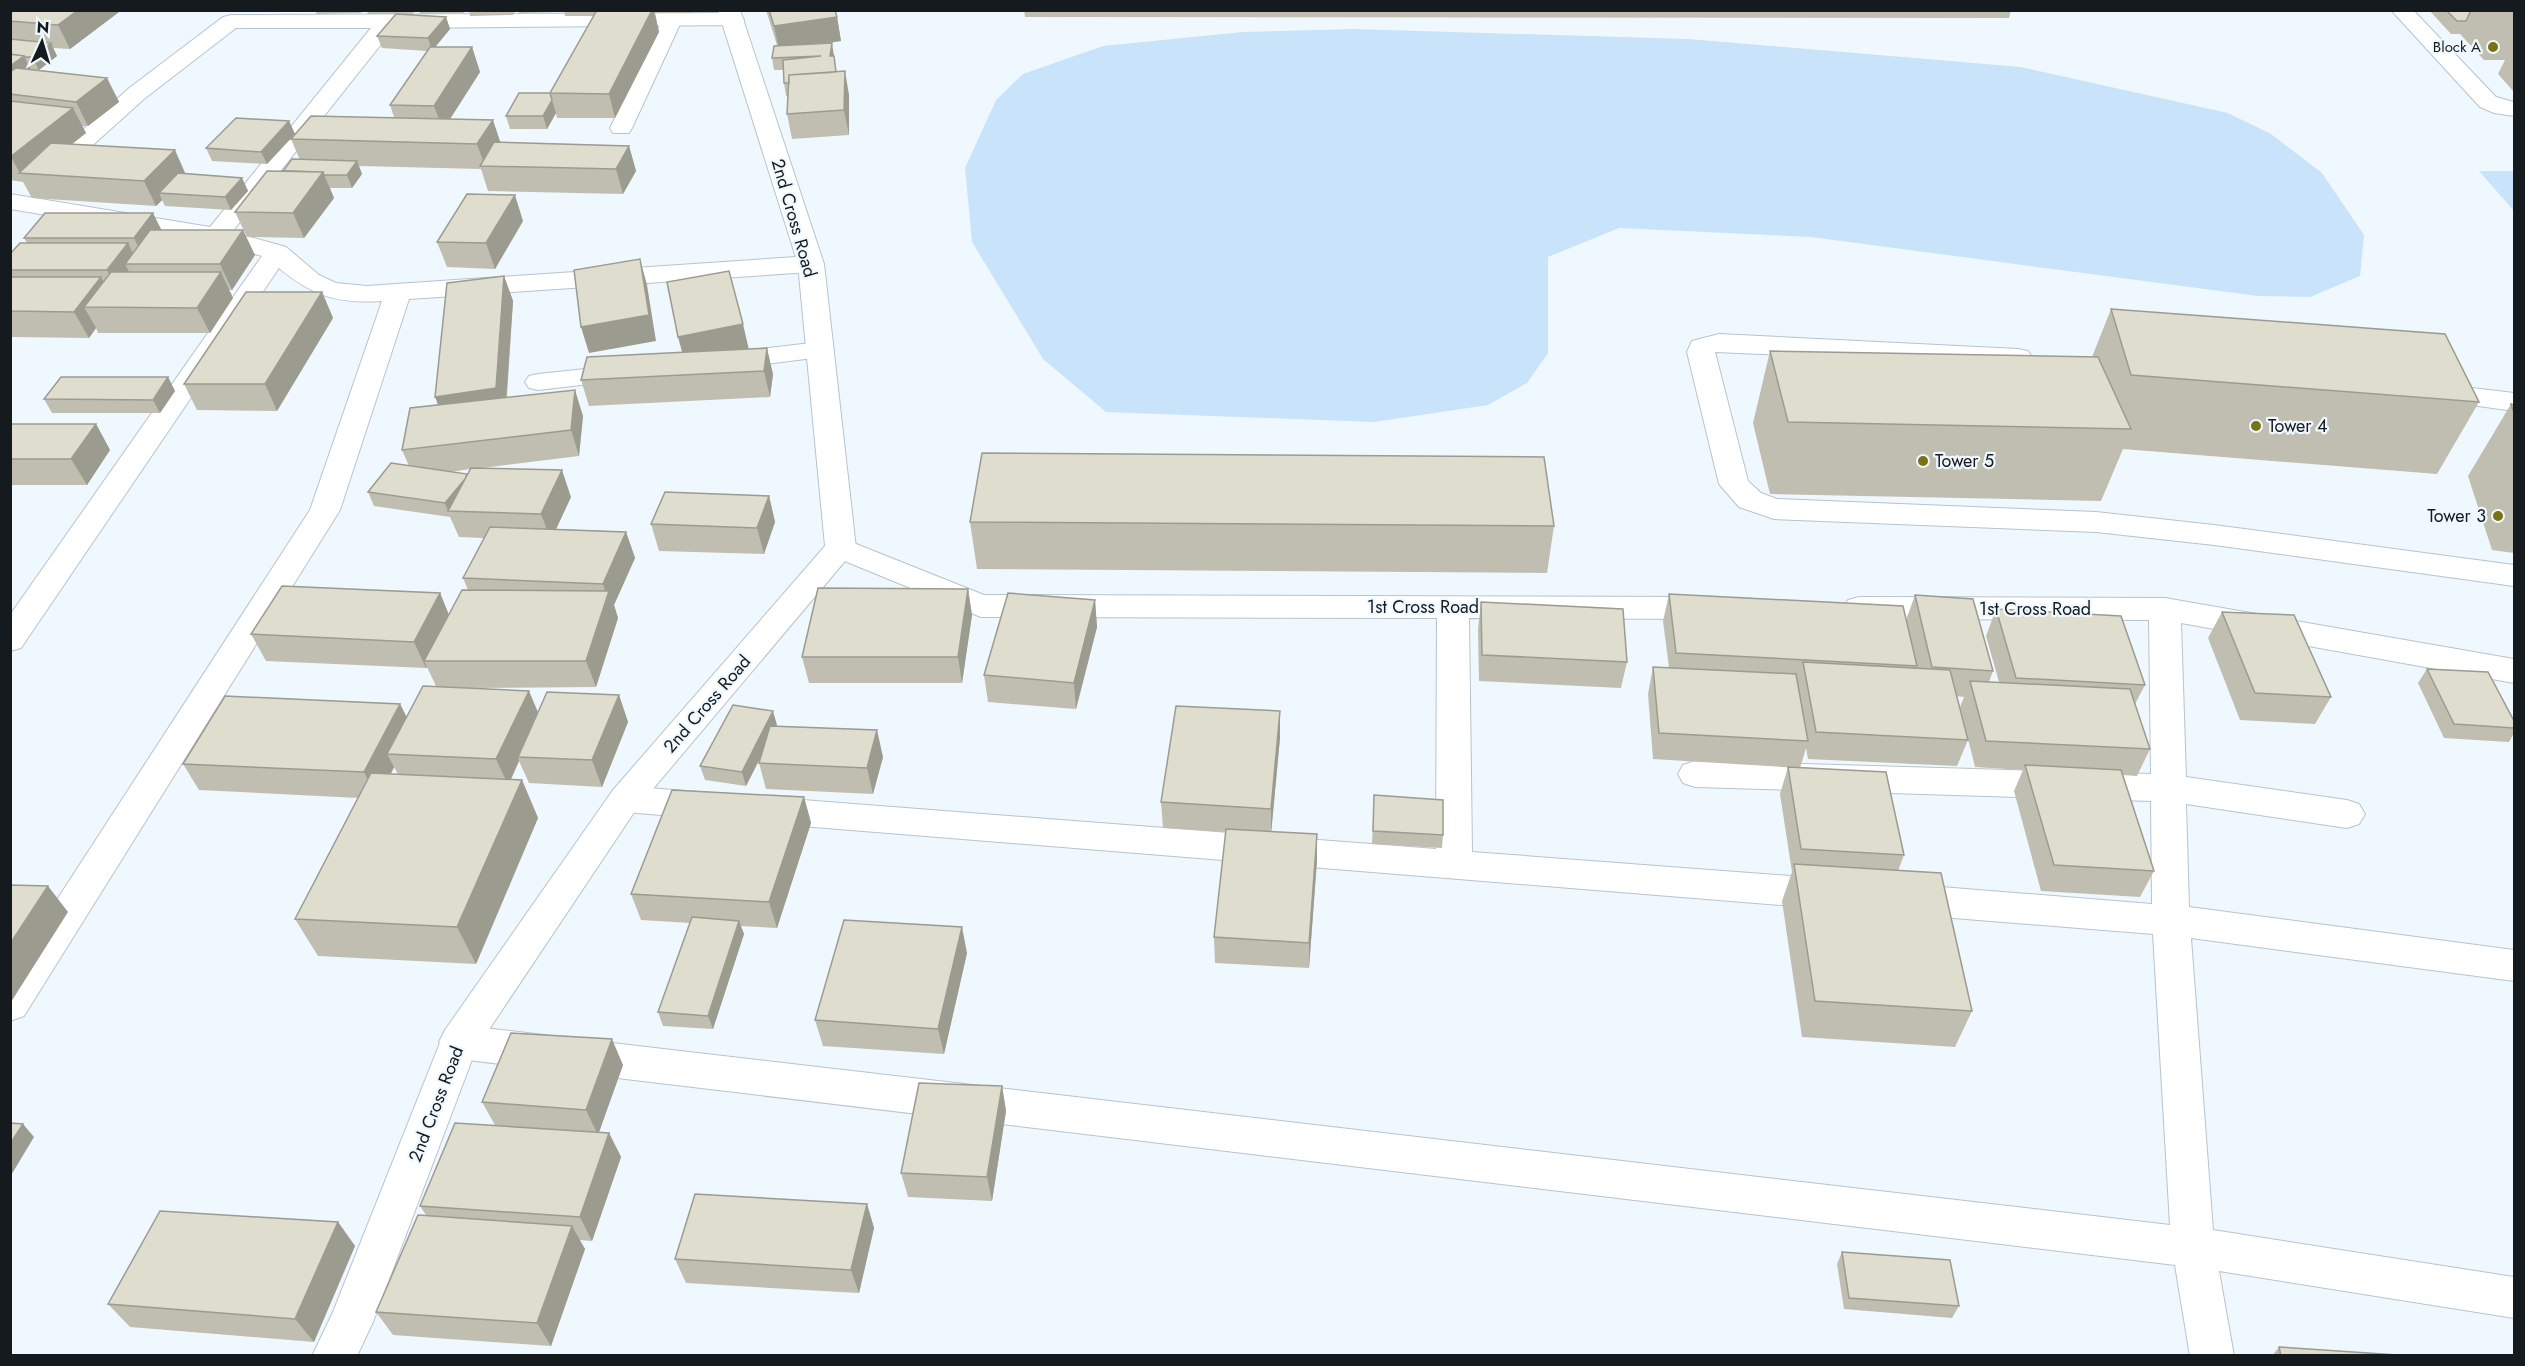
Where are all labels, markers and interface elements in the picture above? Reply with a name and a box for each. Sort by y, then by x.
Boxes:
north arrow [12,12,72,72]
text: N [36,16,50,39]
place label: Block A [2433,36,2481,58]
marker: Block A [2486,40,2500,54]
street label: 2nd Cross Road [765,156,823,280]
place label: Tower 4 [2268,413,2327,439]
marker: Tower 4 [2249,419,2263,433]
place label: Tower 5 [1935,448,1994,474]
marker: Tower 5 [1916,454,1930,468]
place label: Tower 3 [2427,503,2486,529]
marker: Tower 3 [2491,509,2505,523]
street label: 1st Cross Road [1367,594,1479,620]
street label: 1st Cross Road [1979,596,2091,622]
street label: 2nd Cross Road [657,649,757,759]
street label: 2nd Cross Road [402,1042,470,1166]

